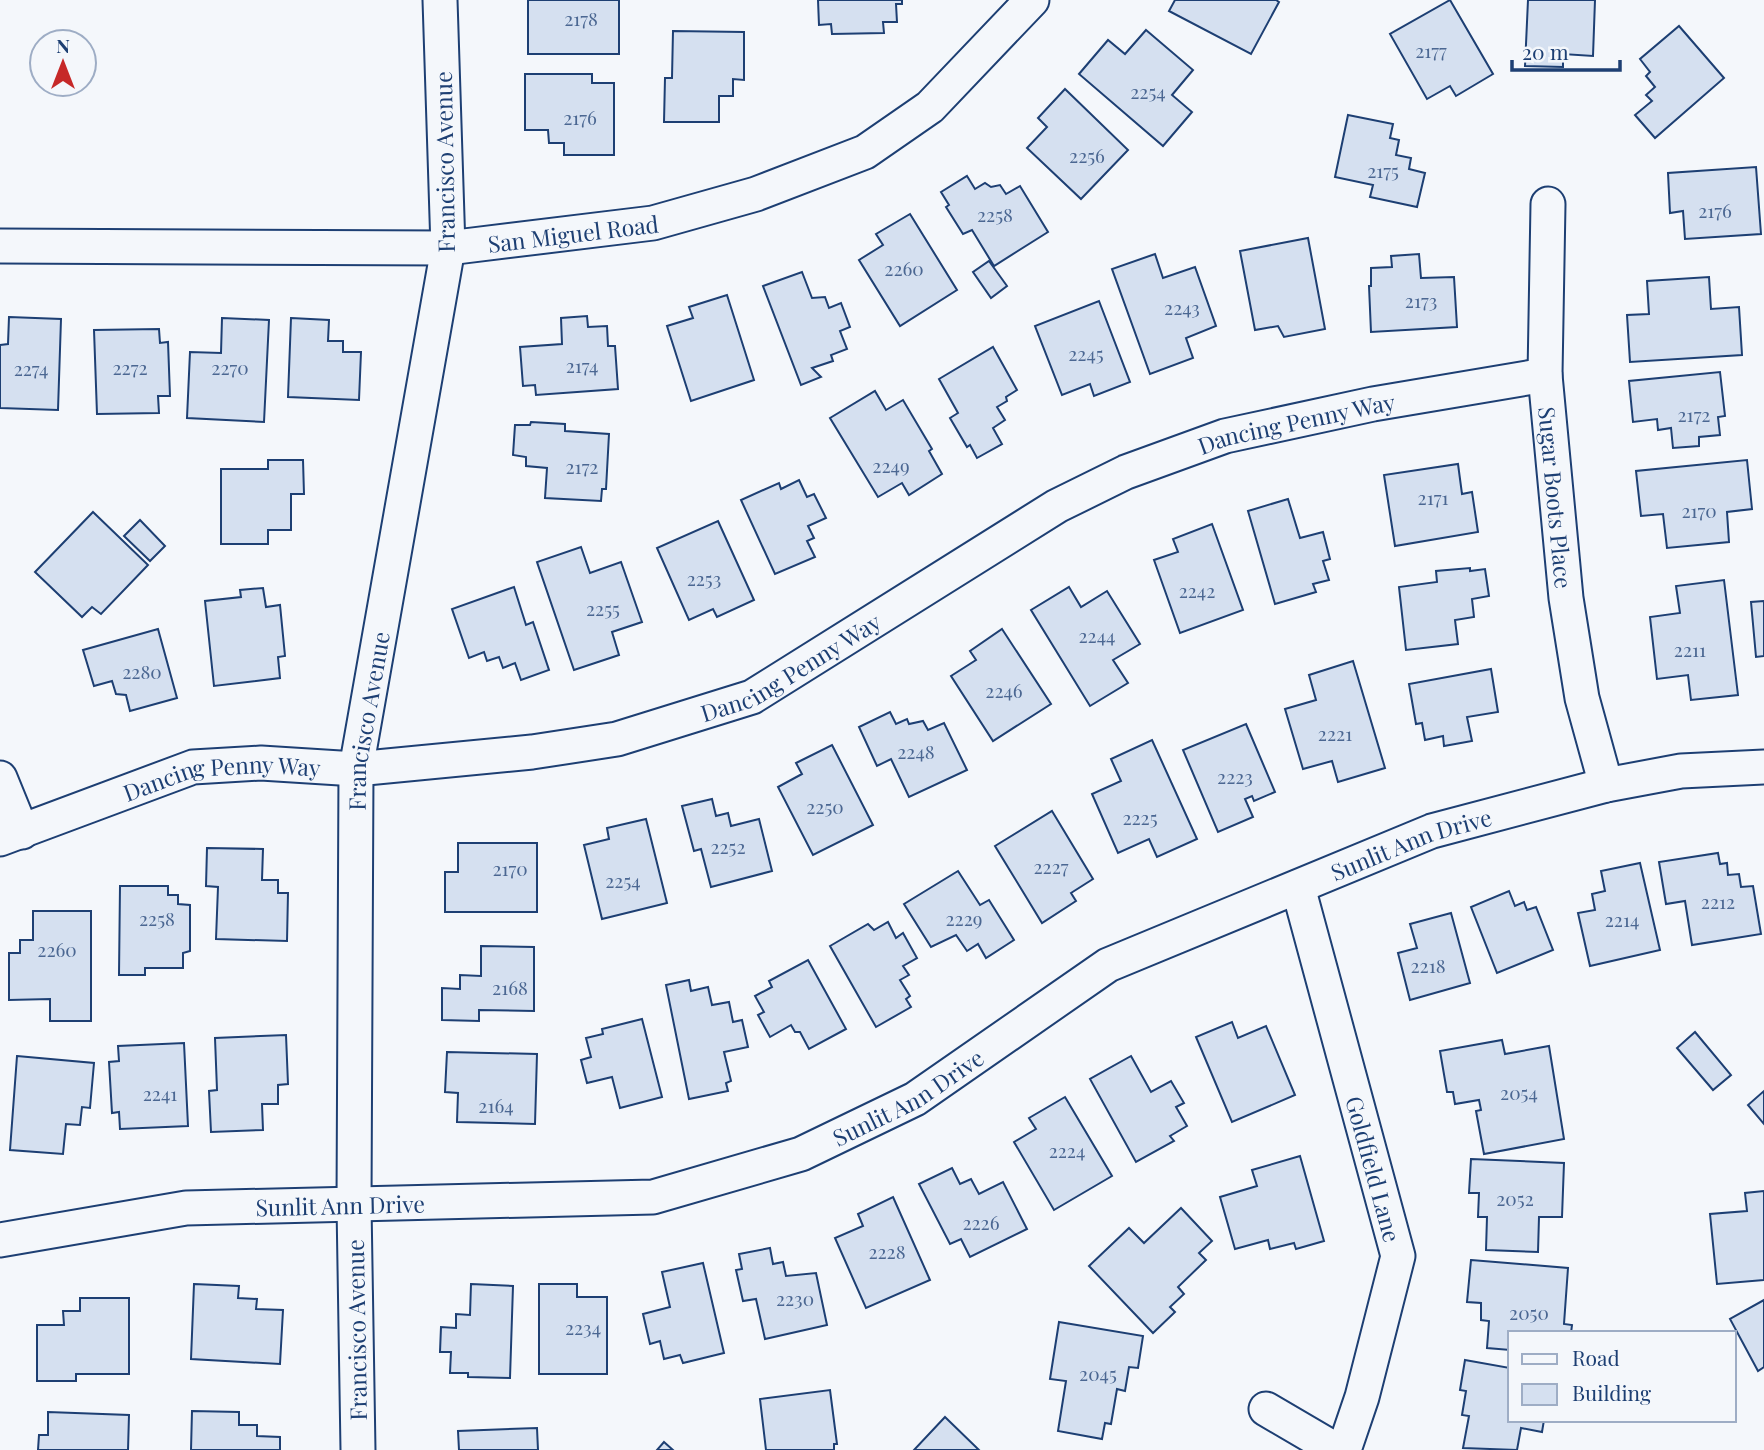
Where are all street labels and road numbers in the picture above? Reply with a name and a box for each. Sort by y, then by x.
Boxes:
street label: Francisco Avenue [427,71,461,253]
street label: San Miguel Road [486,207,660,259]
street label: Dancing Penny Way [1193,385,1397,460]
street label: Sugar Boots Place [1533,405,1581,590]
street label: Dancing Penny Way [696,605,886,728]
street label: Francisco Avenue [340,629,396,811]
street label: Dancing Penny Way [118,747,322,807]
street label: Sunlit Ann Drive [1325,801,1495,887]
street label: Sunlit Ann Drive [827,1041,989,1152]
street label: Goldfield Lane [1340,1092,1409,1245]
street label: Sunlit Ann Drive [255,1187,425,1222]
street label: Francisco Avenue [339,1239,373,1421]

